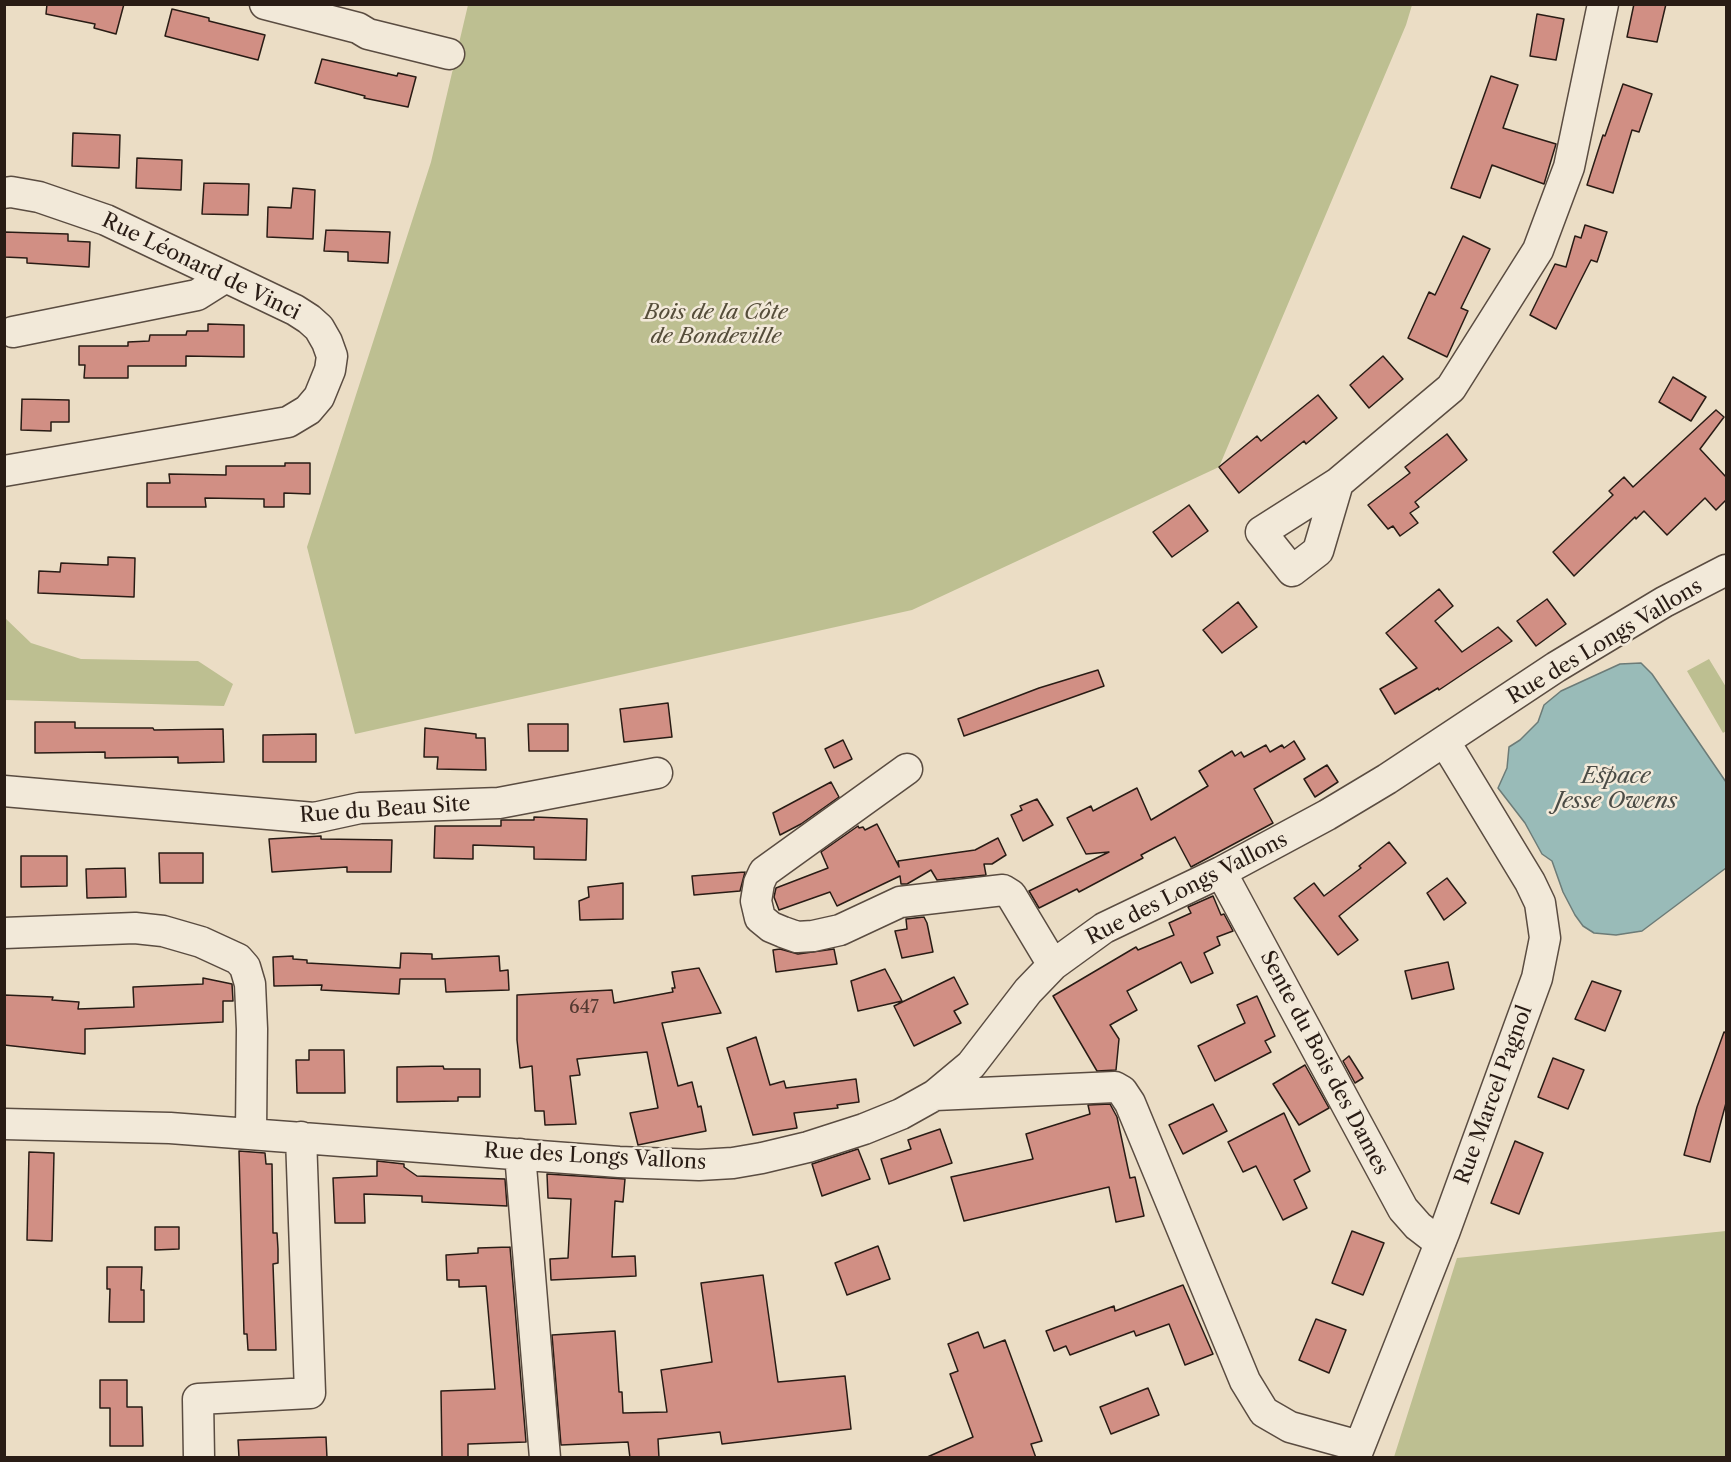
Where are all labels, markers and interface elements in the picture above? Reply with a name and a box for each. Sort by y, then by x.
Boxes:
street label: Rue Léonard de Vinci [98,208,304,326]
park label: Bois de la Côte de Bondeville [644,300,788,350]
street label: Rue des Longs Vallons [1503,574,1707,710]
water label: Espace Jesse Owens [1555,764,1677,816]
street label: Rue du Beau Site [299,791,471,829]
street label: Rue des Longs Vallons [1082,827,1292,951]
street label: Sente du Bois des Dames [1254,947,1394,1179]
house number: 647 [569,997,599,1019]
street label: Rue Marcel Pagnol [1450,1002,1538,1188]
street label: Rue des Longs Vallons [483,1139,707,1175]

